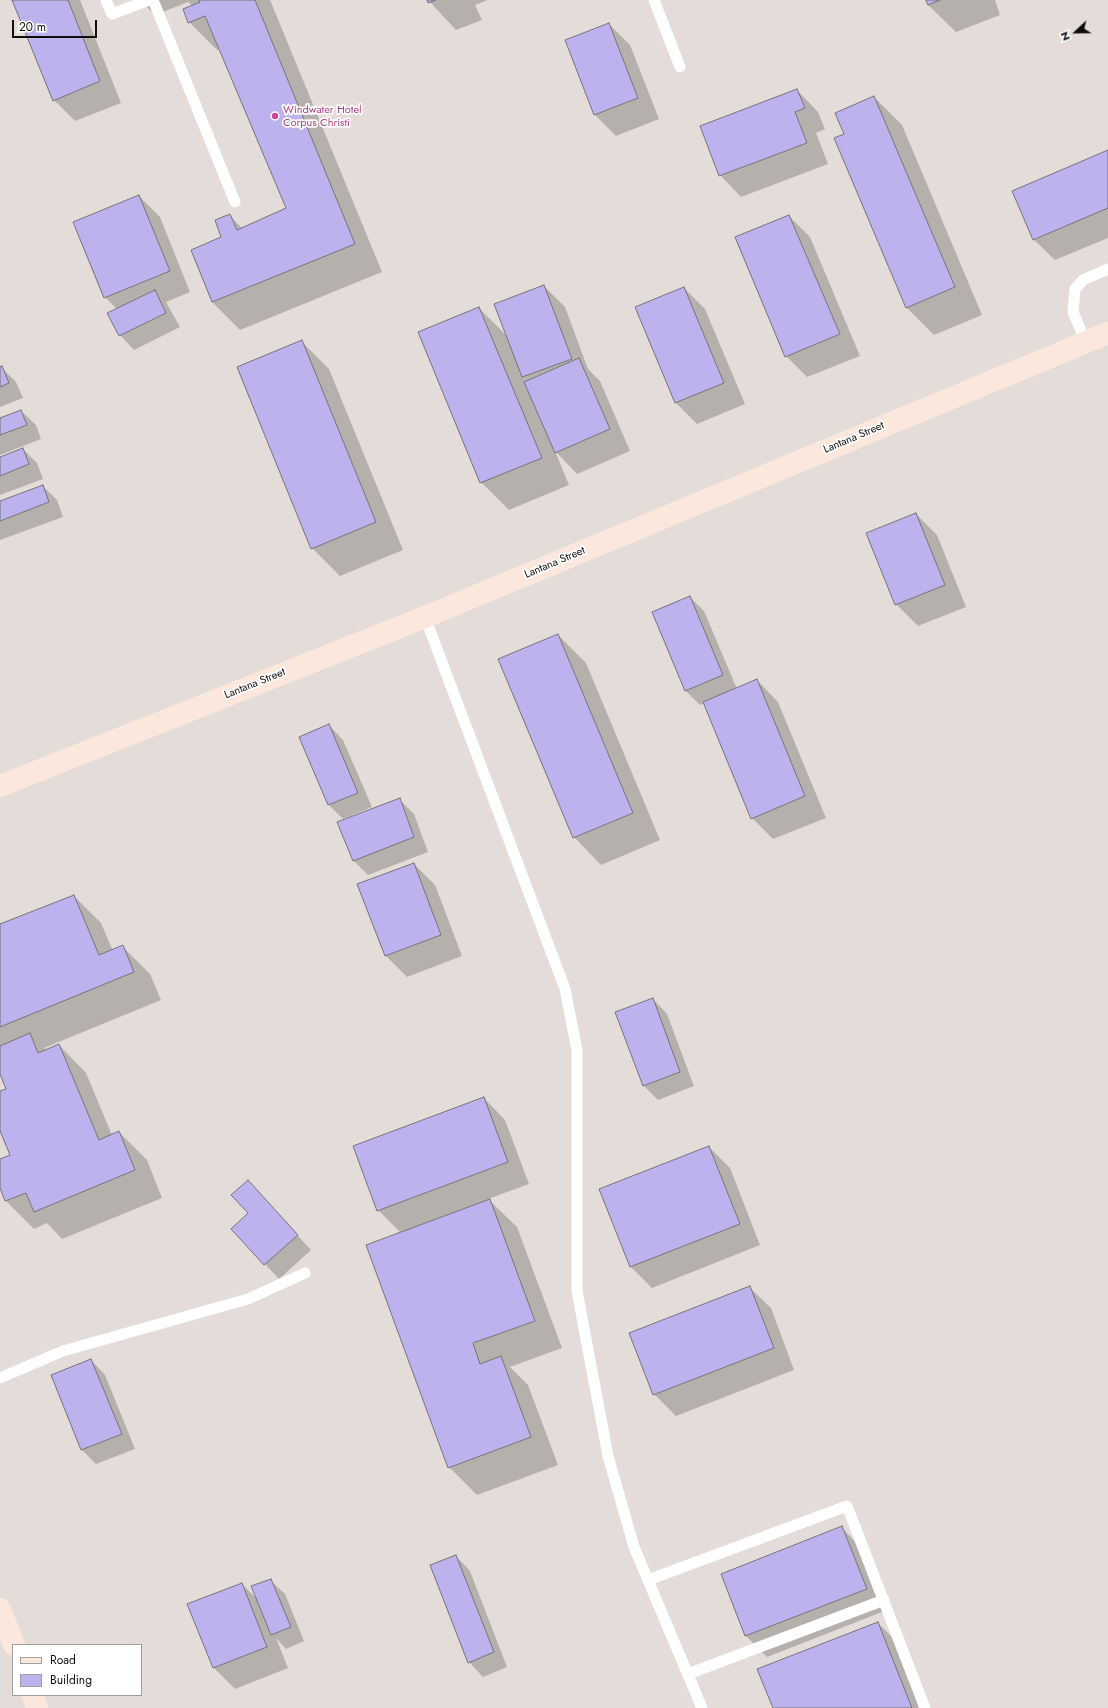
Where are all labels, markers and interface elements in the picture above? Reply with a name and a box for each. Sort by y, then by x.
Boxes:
scale bar [14,12,99,38]
north arrow [1056,12,1096,52]
text: 20 m [19,18,46,36]
text: N [1056,29,1074,44]
place label: Windwater Hotel Corpus Christi [283,103,362,129]
marker: Windwater Hotel Corpus Christi [270,111,280,121]
street label: Lantana Street [822,419,886,457]
street label: Lantana Street [523,544,587,582]
street label: Lantana Street [223,666,287,702]
legend [12,1644,142,1696]
text: Road [50,1651,76,1669]
text: Building [50,1671,92,1689]

